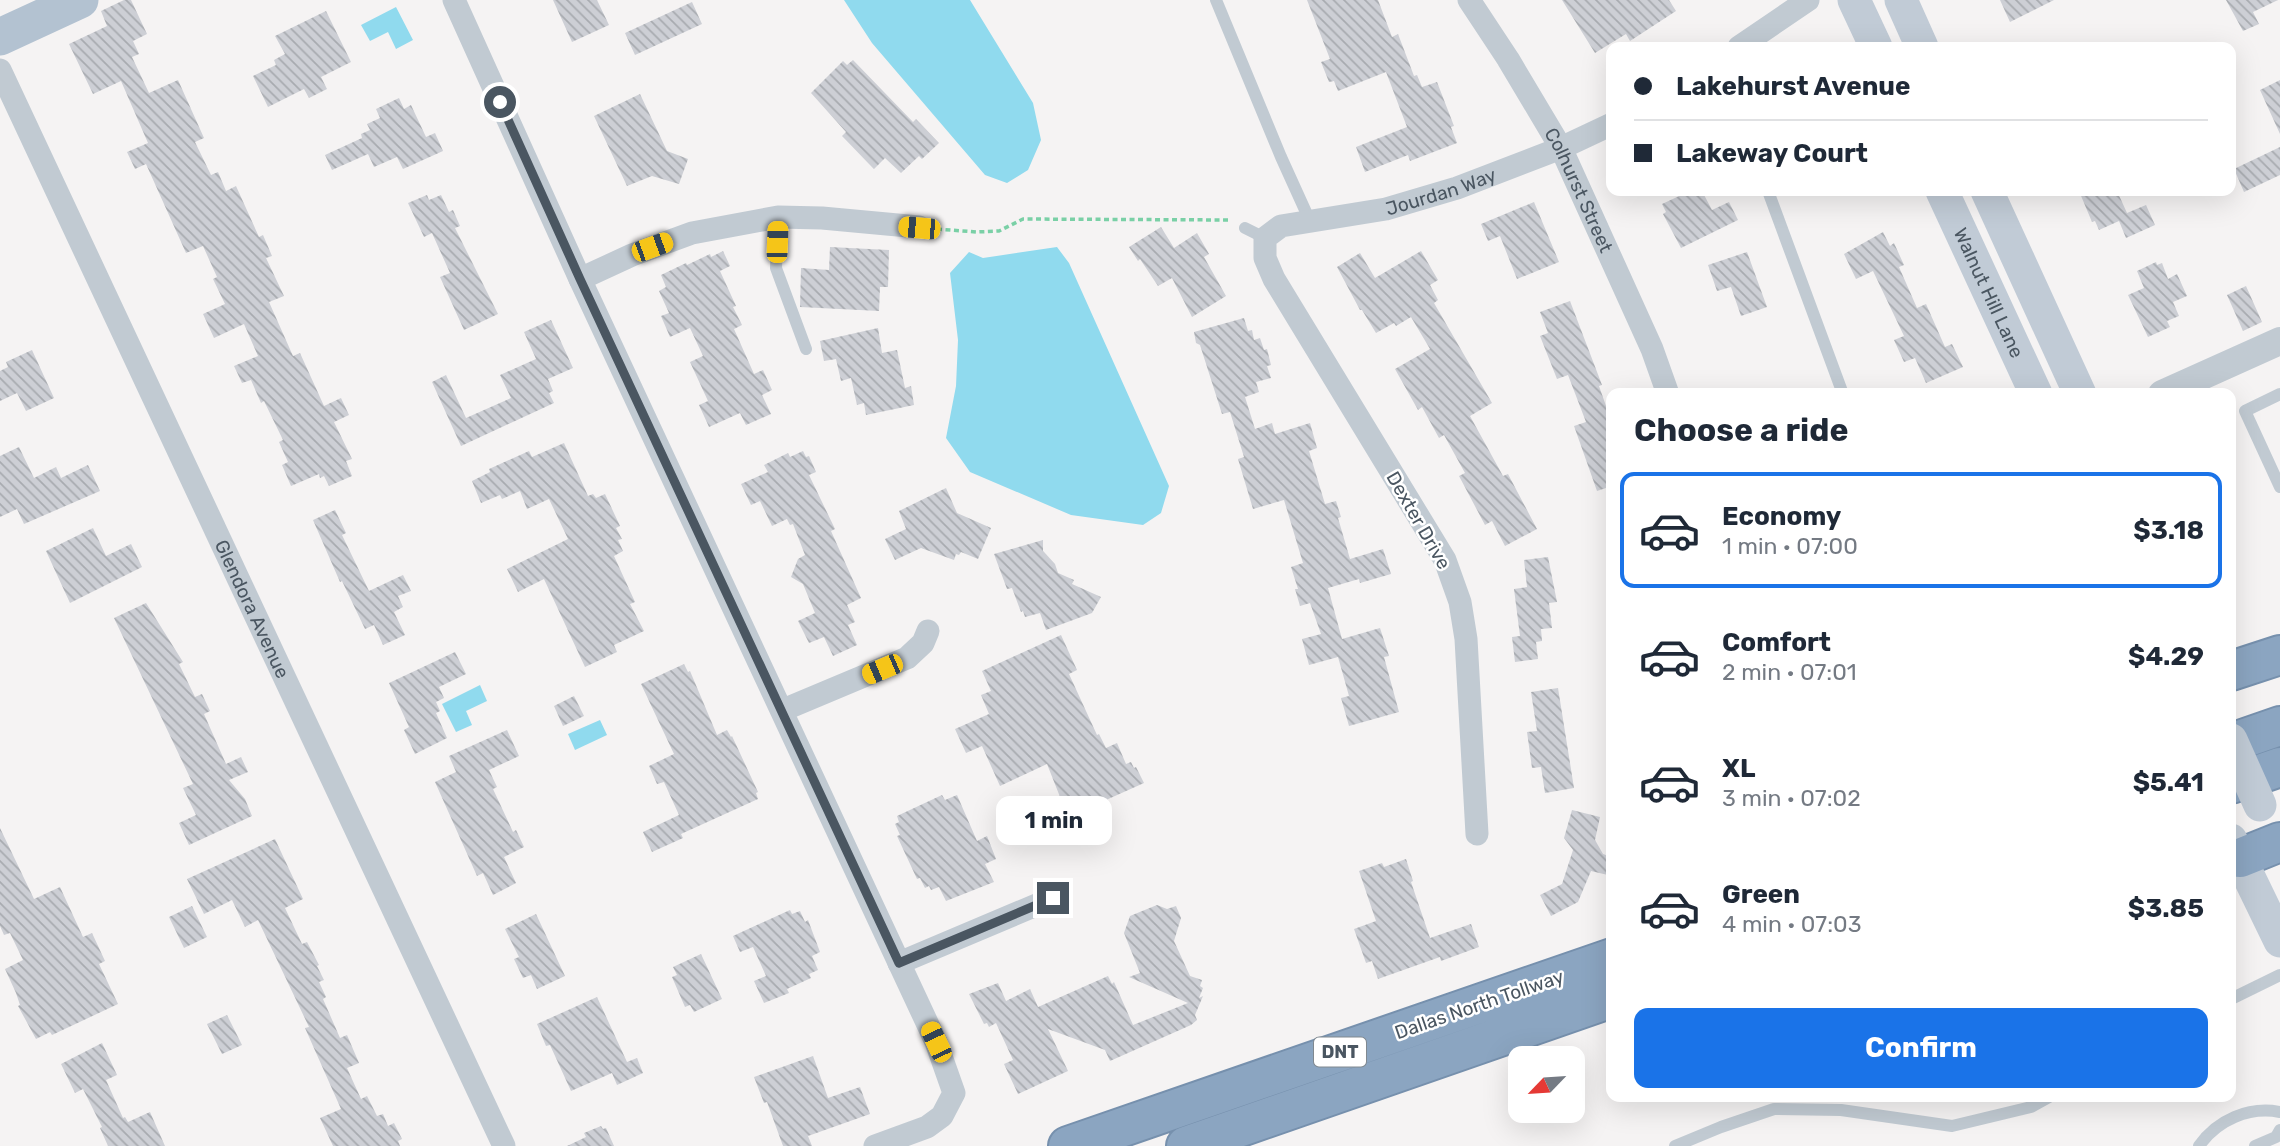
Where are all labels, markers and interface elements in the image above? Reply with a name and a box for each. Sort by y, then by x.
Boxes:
text: Lakehurst Avenue [1676,71,1910,102]
route start [484,86,516,118]
street label: Colhurst Street [1539,124,1618,257]
text: Lakeway Court [1676,138,1868,169]
street label: Jourdan Way [1383,163,1499,220]
car [898,216,941,240]
car [766,221,789,263]
street label: Walnut Hill Lane [1949,224,2029,361]
car [629,230,676,264]
text: Choose a ride [1634,411,1848,449]
street label: Dexter Drive [1381,467,1456,573]
icon: car [1638,499,1701,562]
text: Economy [1722,501,1841,532]
text: $3.18 [2133,515,2204,546]
text: 1 min · 07:00 [1722,532,1858,560]
street label: Glendora Avenue [210,536,294,682]
icon: car [1638,625,1701,688]
text: Comfort [1722,627,1831,658]
text: $4.29 [2128,641,2204,672]
car [859,651,906,687]
text: 2 min · 07:01 [1722,658,1857,686]
icon: car [1638,751,1701,814]
text: XL [1722,753,1755,784]
text: $5.41 [2133,767,2204,798]
text: 3 min · 07:02 [1722,784,1861,812]
callout: 1 min [995,796,1111,846]
text: 1 min [1025,806,1083,834]
icon: car [1638,877,1701,940]
text: Green [1722,879,1800,910]
route end [1037,882,1069,914]
text: $3.85 [2128,893,2204,924]
text: 4 min · 07:03 [1722,910,1861,938]
street label: Dallas North Tollway [1392,965,1567,1044]
button: Confirm [1634,1008,2208,1088]
car [918,1019,955,1065]
road number: DNT [1314,1037,1366,1066]
north arrow [1508,1046,1586,1124]
map controls [1508,1046,1585,1123]

